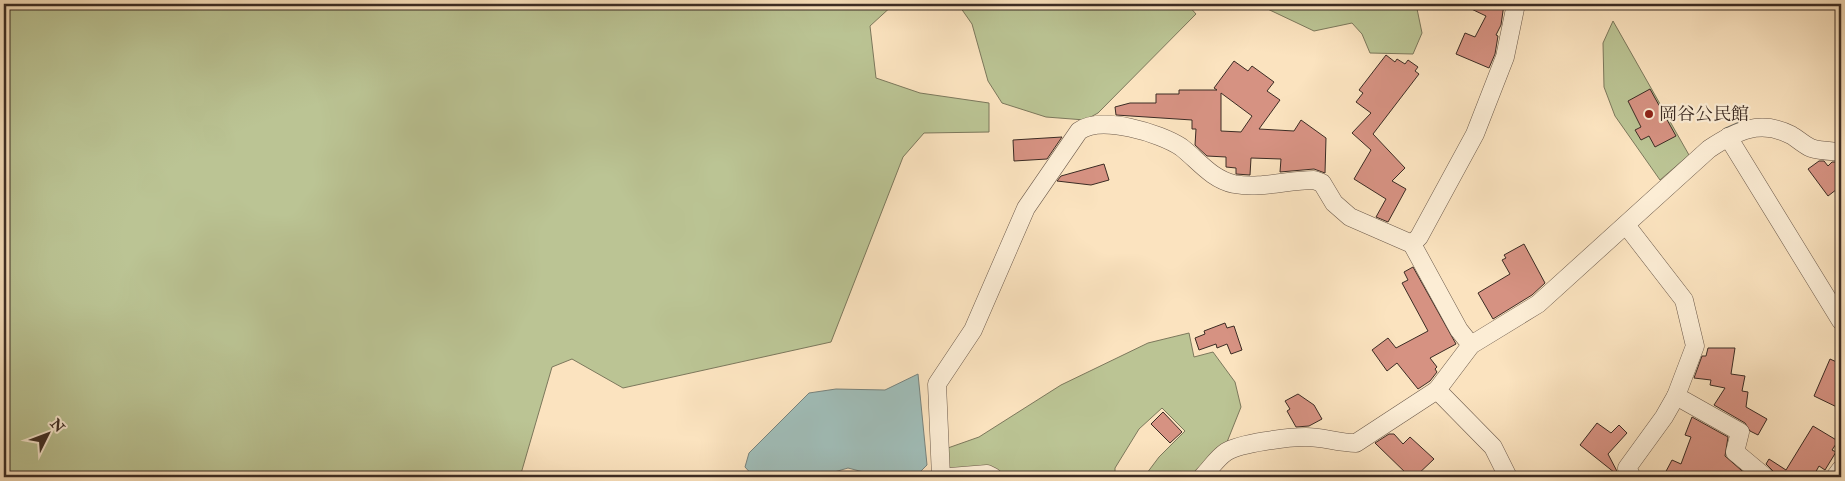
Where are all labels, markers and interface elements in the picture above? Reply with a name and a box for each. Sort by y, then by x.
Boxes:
place label: 岡谷公民館 [1659,103,1749,126]
marker: 岡谷公民館 [1643,108,1655,120]
north arrow [22,408,72,458]
text: N [46,415,68,436]

